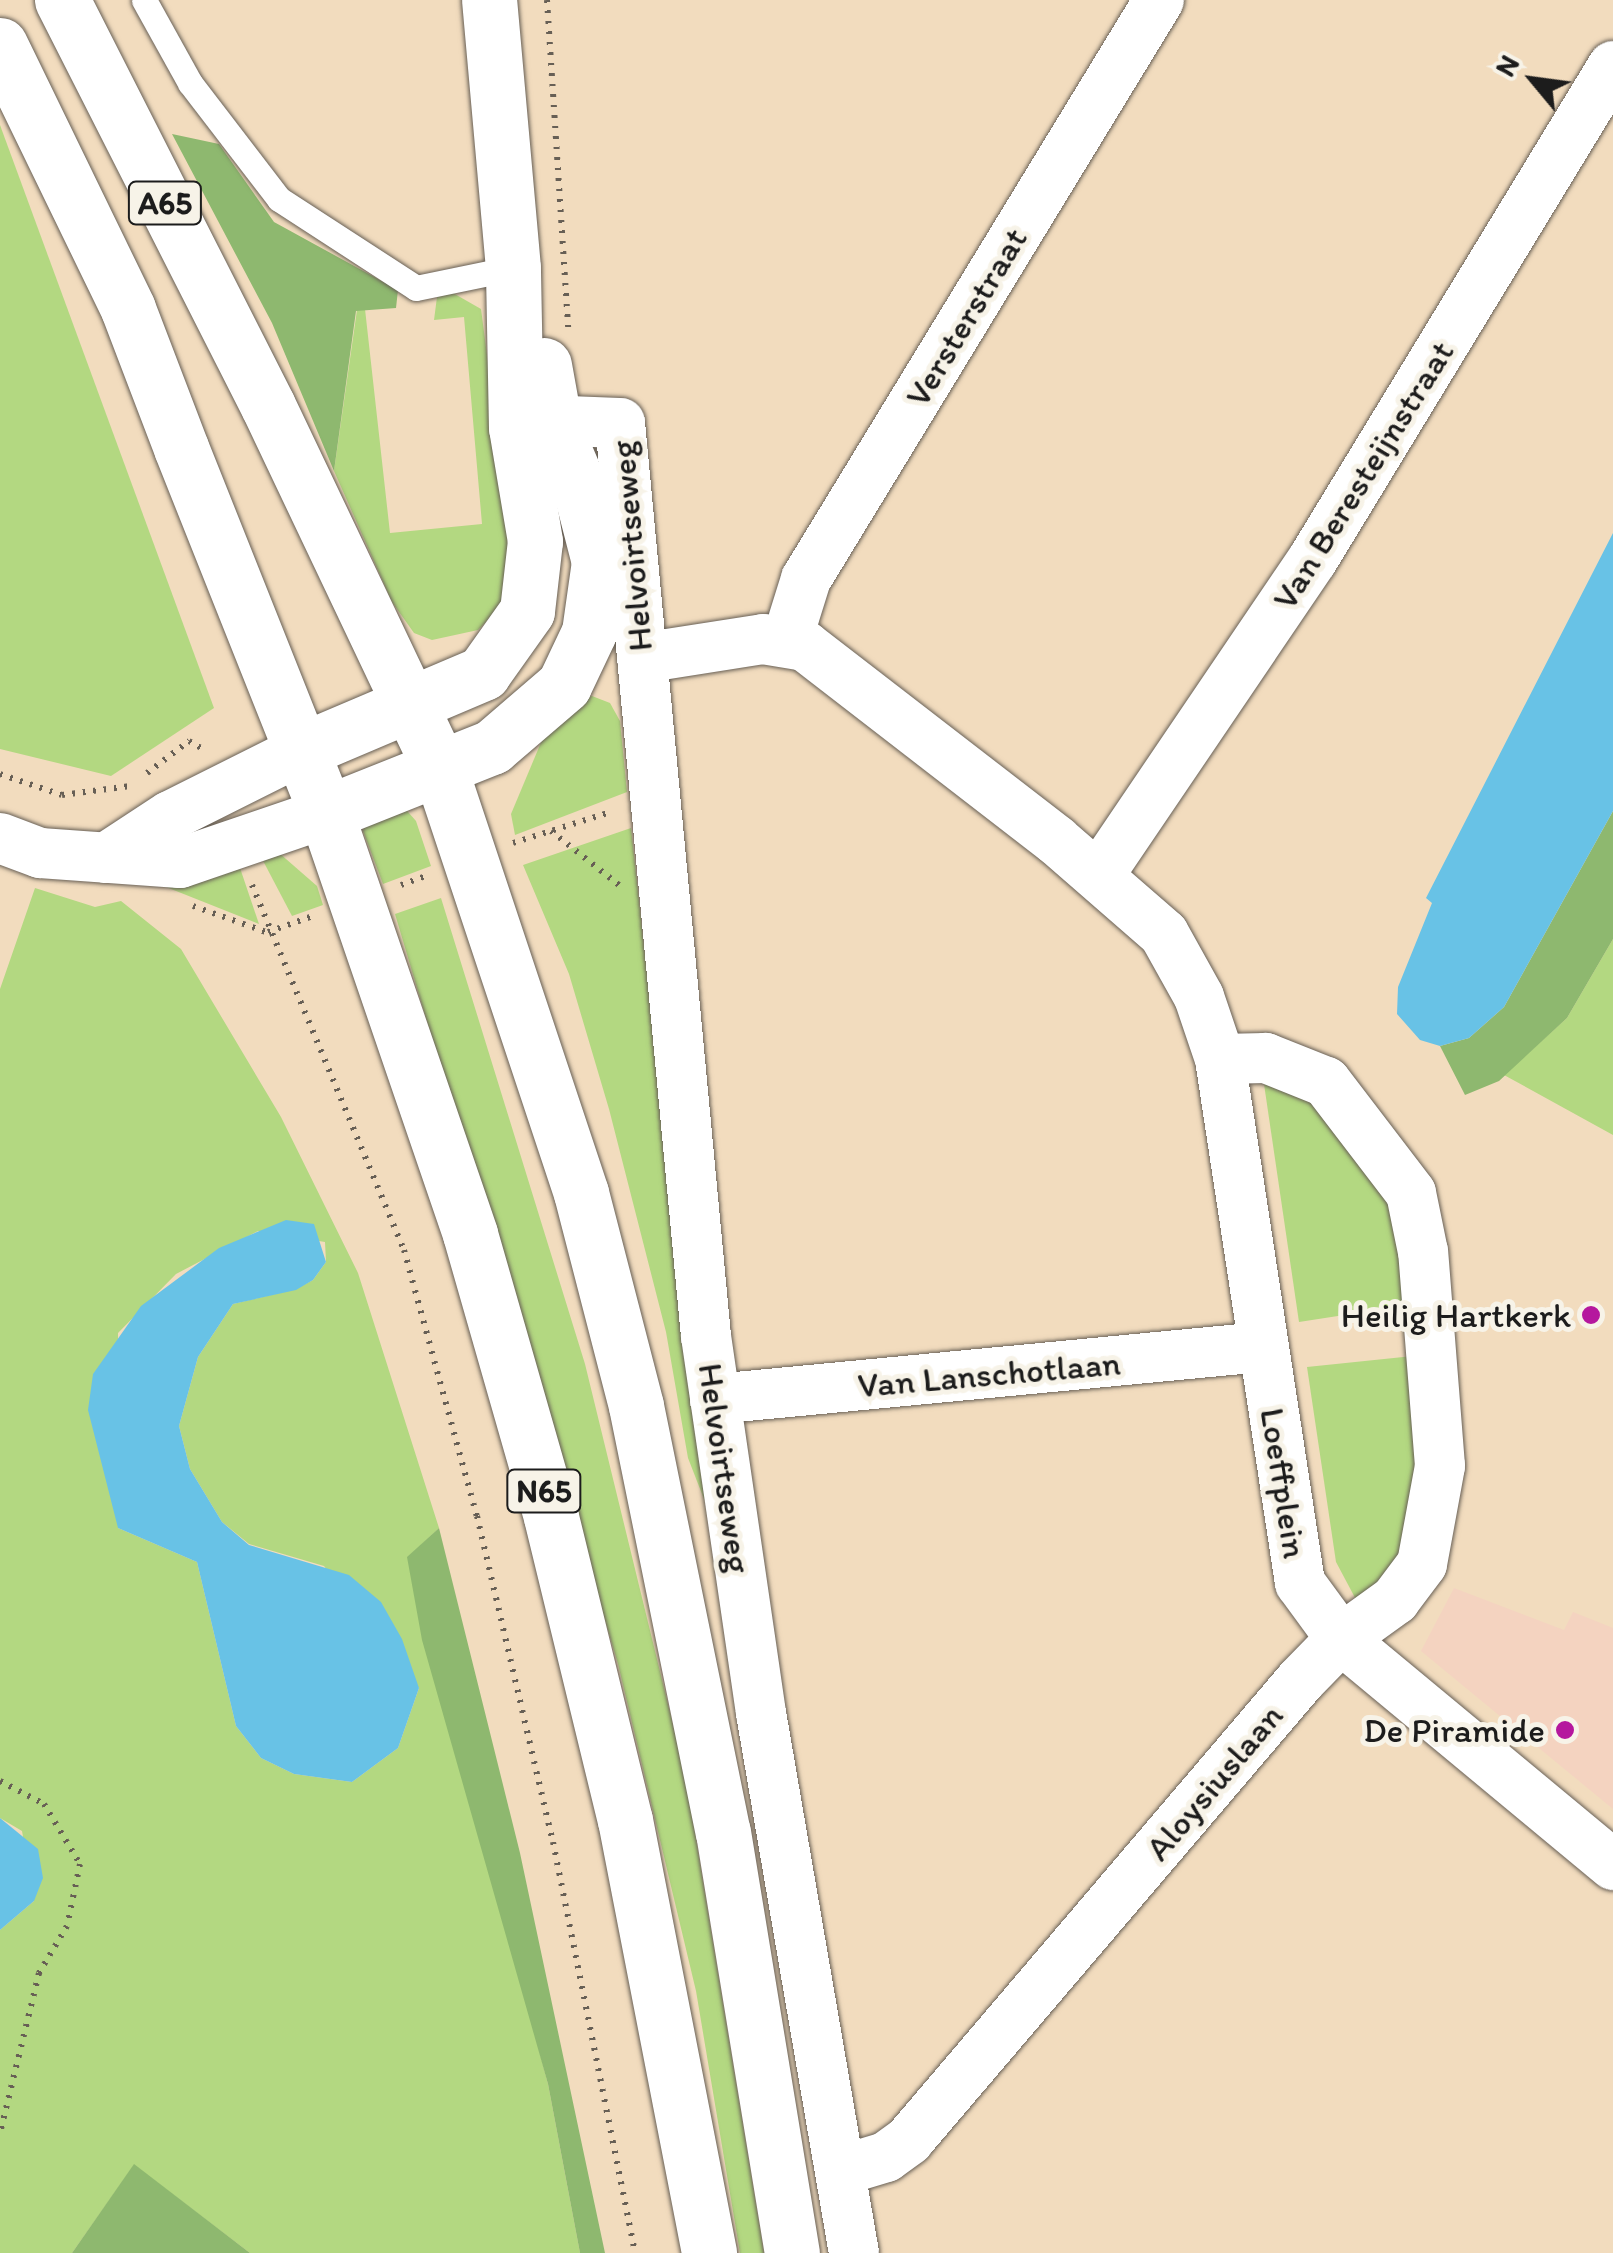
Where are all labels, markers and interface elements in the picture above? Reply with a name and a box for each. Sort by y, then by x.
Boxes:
north arrow [1483,30,1583,130]
text: N [1487,49,1526,82]
road number: A65 [128,176,202,230]
street label: Versterstraat [896,220,1036,414]
street label: Van Beresteijnstraat [1264,334,1462,616]
street label: Helvoirtseweg [601,439,661,653]
place label: Heilig Hartkerk [1341,1294,1571,1336]
marker: Heilig Hartkerk [1580,1304,1602,1326]
street label: Van Lanschotlaan [853,1341,1125,1407]
street label: Helvoirtseweg [689,1360,761,1576]
street label: Loeffplein [1251,1405,1317,1561]
road number: N65 [504,1464,584,1518]
street label: Aloysiuslaan [1136,1695,1292,1869]
place label: De Piramide [1364,1709,1545,1751]
marker: De Piramide [1554,1719,1576,1741]

